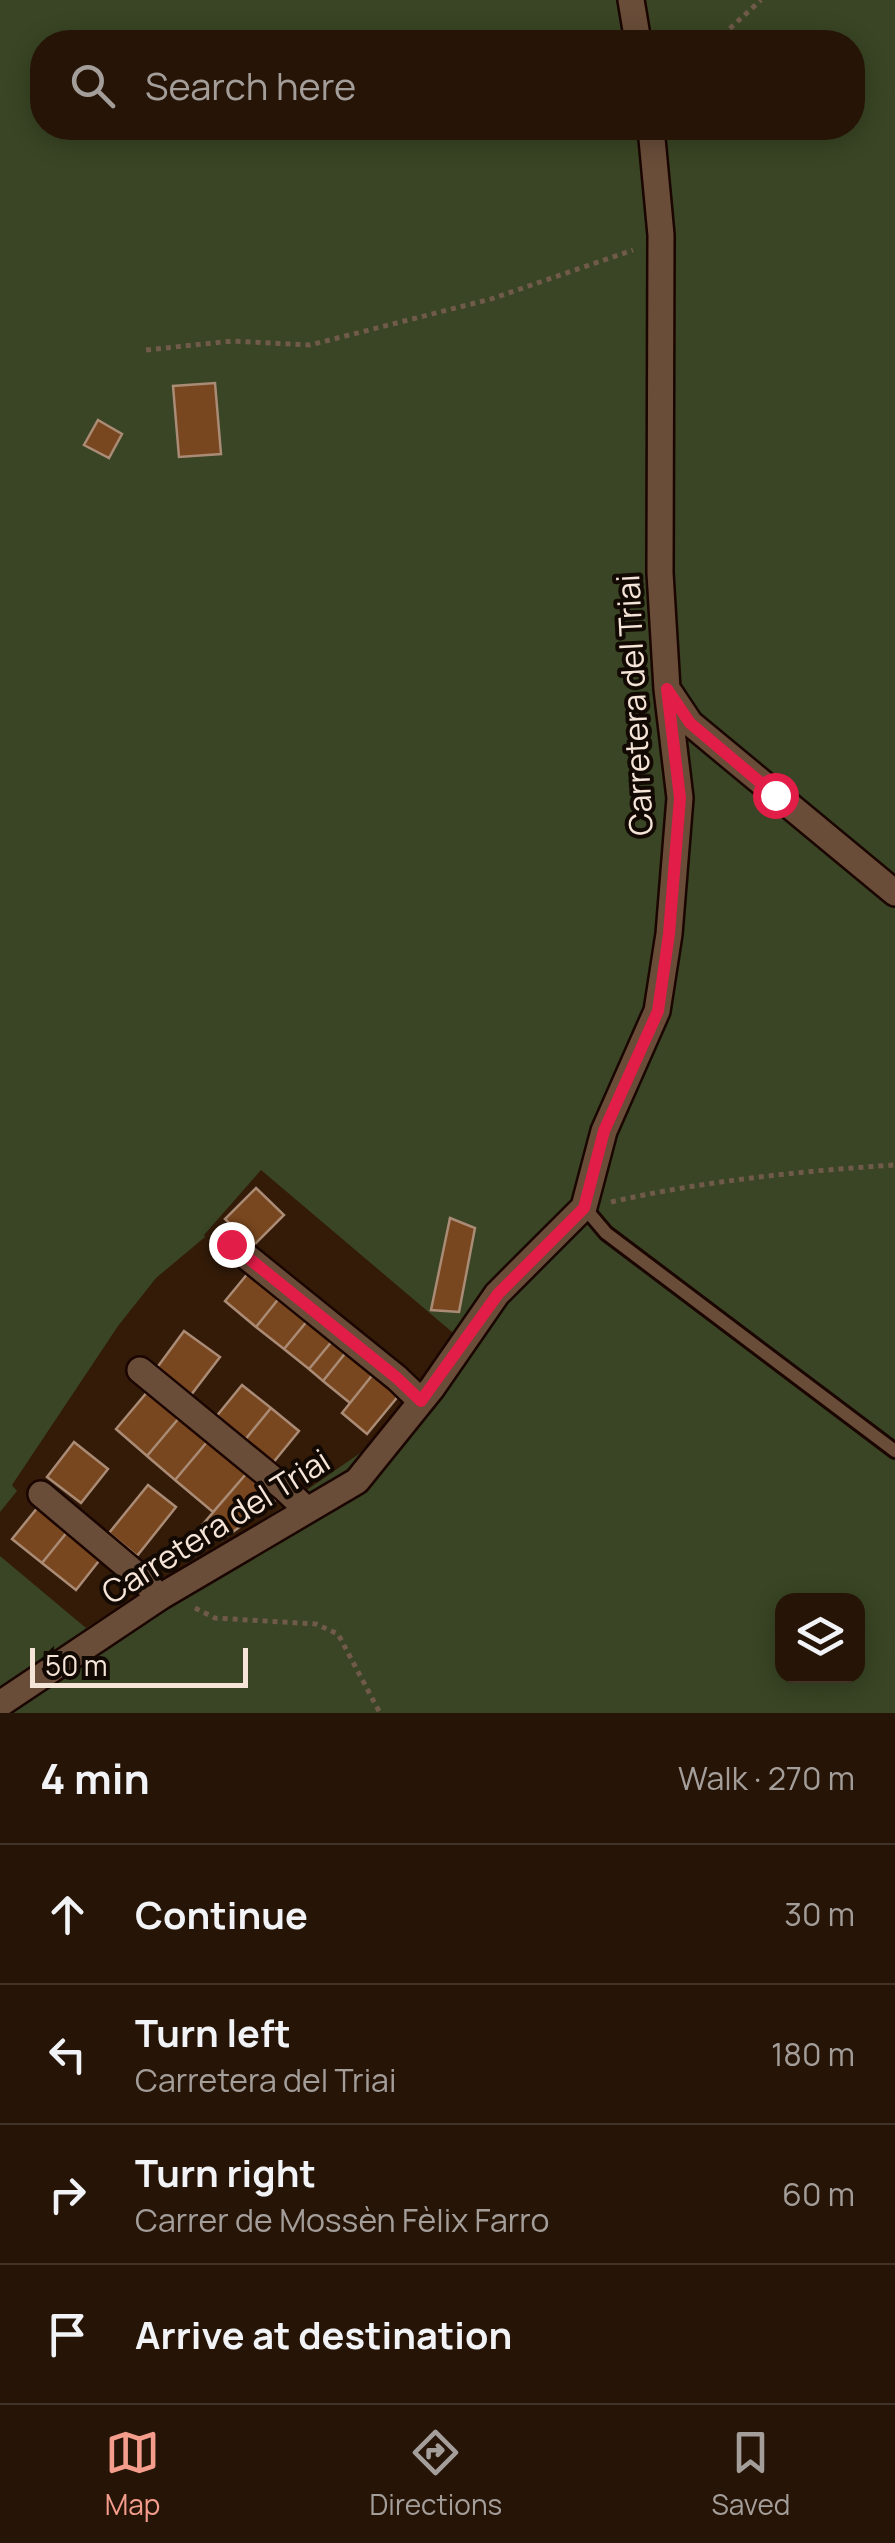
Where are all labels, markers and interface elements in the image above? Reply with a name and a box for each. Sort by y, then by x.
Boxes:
search box [30,30,865,140]
icon: search [65,58,120,113]
text: Search here [145,59,356,111]
street label: Carretera del Triai [605,573,663,837]
route start [753,773,799,819]
route end [209,1222,255,1268]
street label: Carretera del Triai [93,1438,338,1614]
map controls [775,1593,865,1683]
button: layers [775,1593,865,1683]
scale bar [30,1643,248,1688]
text: 50 m [45,1646,108,1684]
text: 4 min [40,1749,150,1807]
text: Walk · 270 m [678,1756,855,1800]
icon: ahead [40,1887,95,1942]
text: Continue [135,1888,308,1940]
text: 30 m [784,1892,855,1936]
text: Turn left [135,2006,291,2058]
icon: left [40,2027,95,2082]
text: 180 m [771,2032,855,2076]
text: Carretera del Triai [135,2058,396,2102]
text: Turn right [135,2146,316,2198]
icon: right [40,2167,95,2222]
text: 60 m [782,2172,855,2216]
text: Carrer de Mossèn Fèlix Farro [135,2198,549,2242]
icon: arrive [40,2307,95,2362]
text: Arrive at destination [135,2308,512,2360]
tab: Map [105,2425,160,2523]
tab: Directions [370,2425,502,2523]
tab: Saved [711,2425,790,2523]

